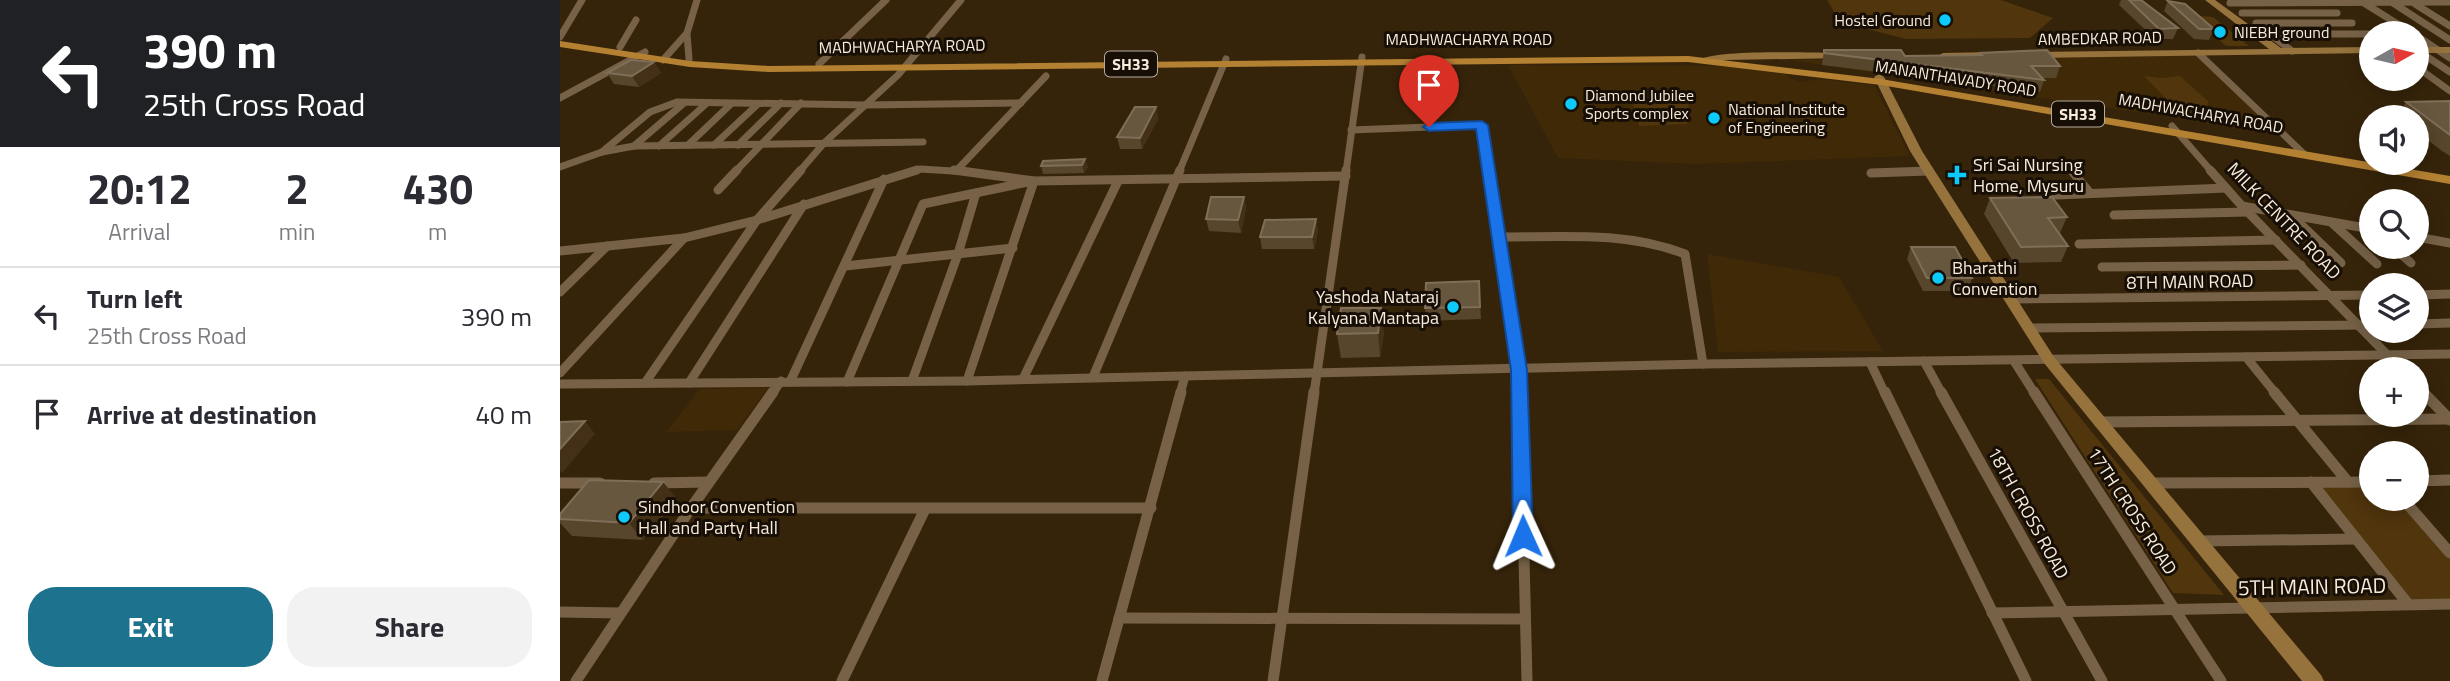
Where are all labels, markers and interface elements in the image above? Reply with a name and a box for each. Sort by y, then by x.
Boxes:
place label: Hostel Ground [1834,8,1931,32]
text: 390 m [143,12,277,87]
marker: Hostel Ground [1937,12,1953,28]
place label: NIEBH ground [2234,20,2329,44]
north arrow [2359,21,2429,91]
map controls [2359,21,2429,511]
marker: NIEBH ground [2212,24,2228,40]
street label: AMBEDKAR ROAD [2038,25,2162,51]
street label: MADHWACHARYA ROAD [1386,27,1552,51]
icon: left [28,28,119,119]
street label: MADHWACHARYA ROAD [818,33,986,59]
road number: SH33 [1105,52,1157,76]
street label: MANANTHAVADY ROAD [1874,53,2038,103]
pin [1399,55,1459,127]
icon: arrive [1410,66,1448,104]
text: 25th Cross Road [143,80,365,128]
place label: Diamond Jubilee Sports complex [1585,83,1694,125]
street label: MADHWACHARYA ROAD [2117,87,2285,139]
marker: Diamond Jubilee Sports complex [1563,96,1579,112]
place label: National Institute of Engineering [1728,97,1845,139]
road number: SH33 [2052,102,2104,126]
button: sound [2359,105,2429,175]
marker: National Institute of Engineering [1706,110,1722,126]
place label: Sri Sai Nursing Home, Mysuru [1973,151,2084,199]
text: 20:12 [87,156,192,220]
text: 2 [285,156,309,220]
text: 430 [402,156,473,220]
street label: MILK CENTRE ROAD [2221,156,2348,285]
marker: Sri Sai Nursing Home, Mysuru [1947,165,1967,185]
button: search [2359,189,2429,259]
text: Arrival [108,214,171,249]
text: min [279,214,315,249]
text: m [428,214,447,249]
place label: Bharathi Convention [1952,254,2037,302]
street label: 8TH MAIN ROAD [2126,267,2254,296]
marker: Bharathi Convention [1930,270,1946,286]
button: layers [2359,273,2429,343]
text: Turn left [87,279,182,318]
place label: Yashoda Nataraj Kalyana Mantapa [1308,283,1439,331]
icon: left [28,297,66,335]
text: 390 m [461,297,532,336]
marker: Yashoda Nataraj Kalyana Mantapa [1445,299,1461,315]
text: 25th Cross Road [87,318,247,353]
button: + [2359,357,2429,427]
icon: arrive [28,395,66,433]
text: Arrive at destination [87,395,317,434]
text: 40 m [475,395,532,434]
button: − [2359,441,2429,511]
street label: 18TH CROSS ROAD [1981,442,2076,584]
street label: 17TH CROSS ROAD [2081,442,2184,580]
place label: Sindhoor Convention Hall and Party Hall [638,493,795,541]
position arrow [1486,499,1560,573]
marker: Sindhoor Convention Hall and Party Hall [616,509,632,525]
street label: 5TH MAIN ROAD [2238,569,2386,603]
button: Exit [28,587,273,667]
button: Share [287,587,532,667]

